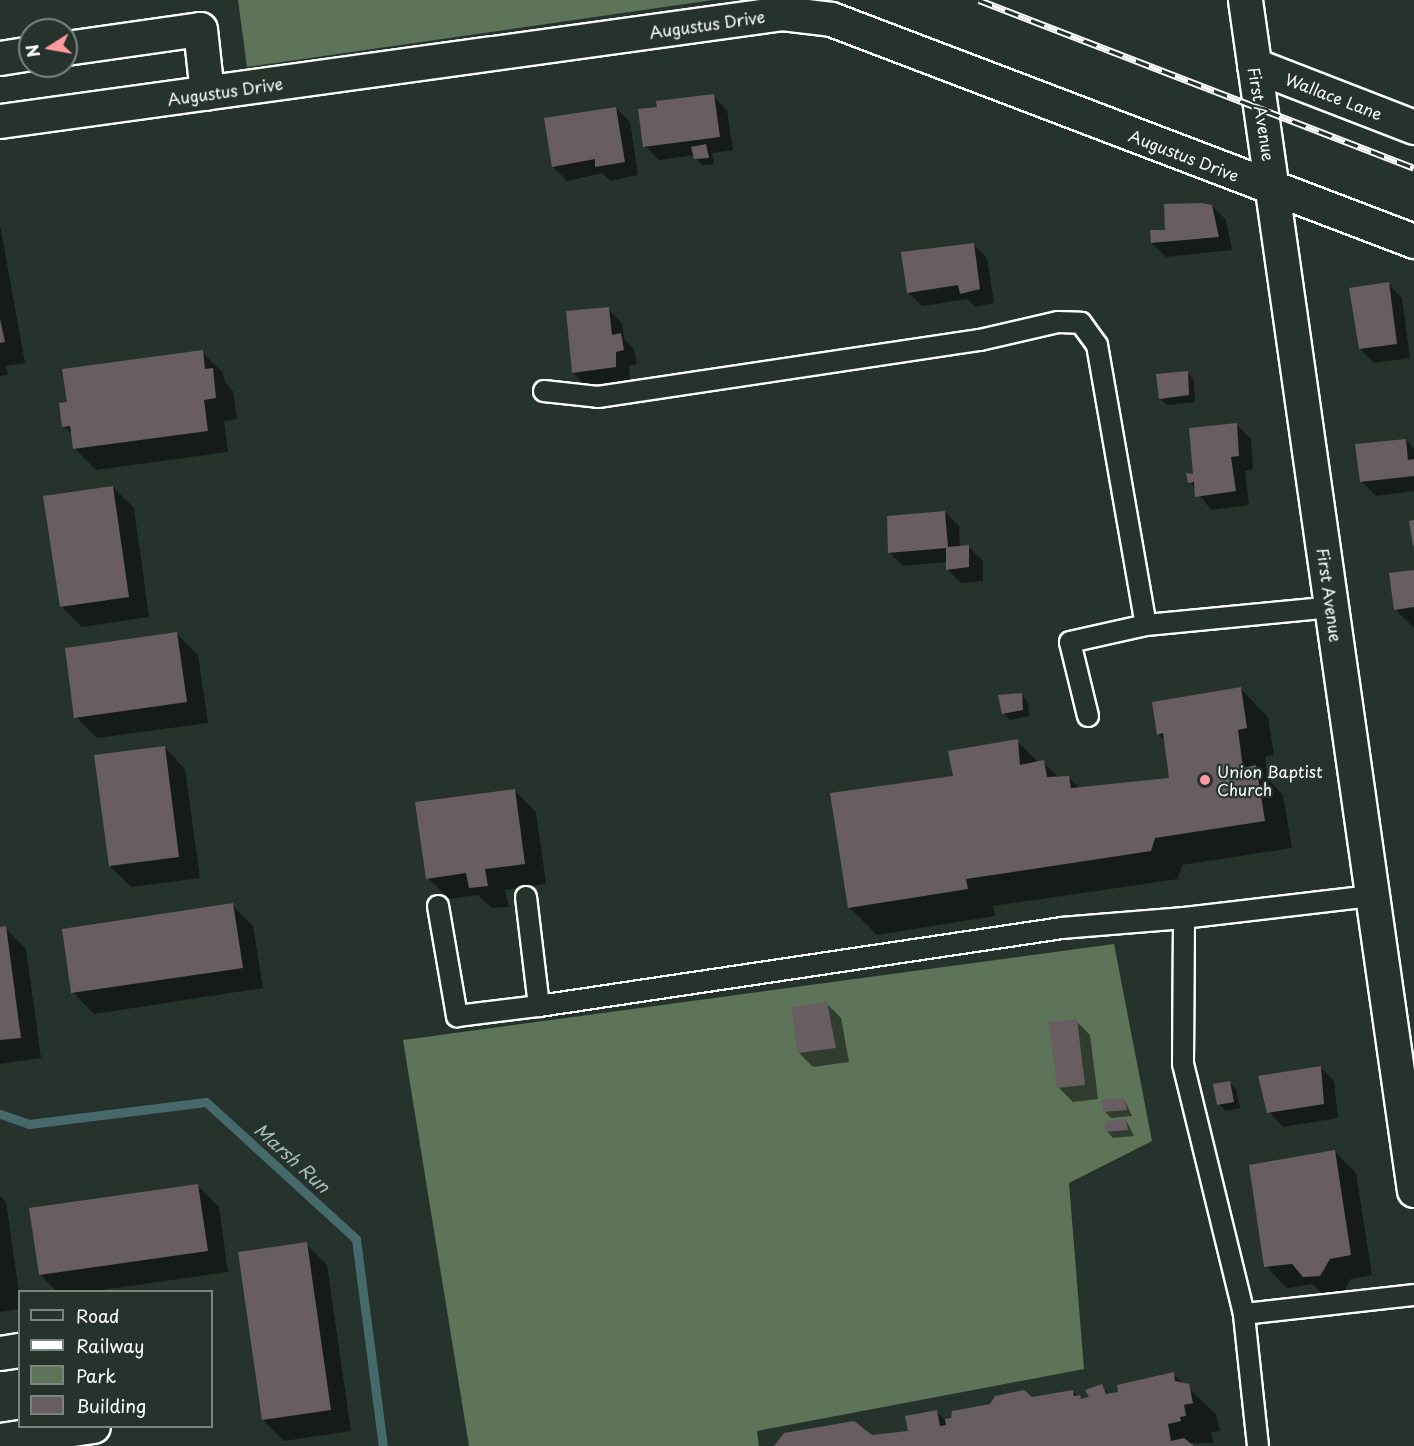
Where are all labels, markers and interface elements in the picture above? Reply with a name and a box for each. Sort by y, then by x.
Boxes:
street label: Augustus Drive [648,6,766,42]
north arrow [18,18,78,78]
text: N [19,43,45,60]
street label: First Avenue [1245,66,1279,162]
street label: Wallace Lane [1282,69,1386,123]
street label: Augustus Drive [166,73,284,109]
street label: Augustus Drive [1126,125,1242,185]
street label: First Avenue [1314,547,1346,643]
place label: Union Baptist Church [1217,761,1324,799]
marker: Union Baptist Church [1198,773,1212,787]
water label: Marsh Run [249,1118,335,1198]
legend [18,1290,213,1428]
text: Road [76,1302,120,1329]
text: Railway [76,1332,144,1359]
text: Park [76,1362,116,1389]
text: Building [76,1392,146,1419]

